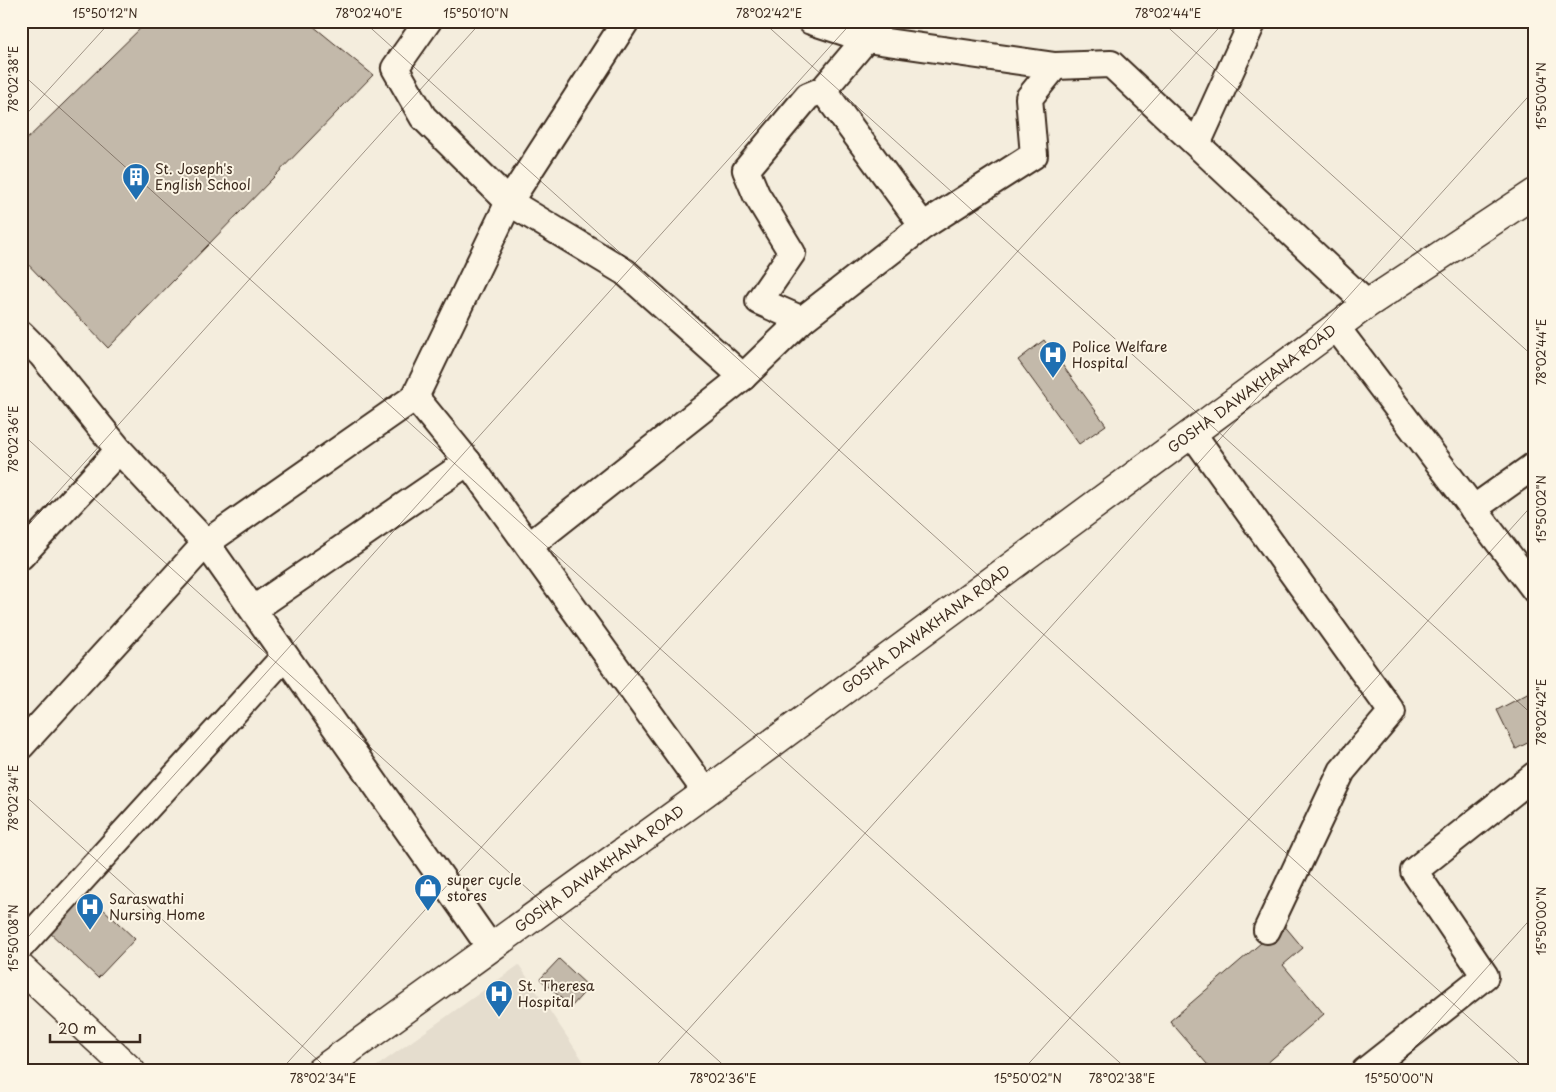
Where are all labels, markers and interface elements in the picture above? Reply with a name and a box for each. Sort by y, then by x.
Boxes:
text: 15°50'12"N [72,4,138,22]
text: 78°02'40"E [335,4,403,22]
text: 15°50'10"N [443,4,509,22]
text: 78°02'42"E [736,4,802,22]
text: 78°02'44"E [1135,4,1201,22]
text: 78°02'38"E [4,46,22,112]
text: 15°50'04"N [1532,62,1550,130]
place label: St. Joseph's English School [155,158,251,195]
building icon: St. Joseph's English School [121,162,151,201]
street label: GOSHA DAWAKHANA ROAD [1163,319,1340,458]
text: 78°02'44"E [1532,319,1550,385]
place label: Police Welfare Hospital [1072,336,1167,373]
hospital icon: Police Welfare Hospital [1038,340,1068,379]
text: 78°02'36"E [4,405,22,473]
text: 15°50'02"N [1532,475,1550,543]
street label: GOSHA DAWAKHANA ROAD [837,560,1015,698]
text: 78°02'42"E [1532,679,1550,745]
text: 78°02'34"E [4,765,22,831]
street label: GOSHA DAWAKHANA ROAD [510,800,688,937]
place label: super cycle stores [447,869,522,906]
shop icon: super cycle stores [413,873,443,912]
text: 15°50'00"N [1532,887,1550,955]
place label: Saraswathi Nursing Home [109,888,205,925]
hospital icon: Saraswathi Nursing Home [75,892,105,931]
text: 15°50'08"N [4,904,22,972]
place label: St. Theresa Hospital [518,975,595,1012]
hospital icon: St. Theresa Hospital [484,979,514,1018]
scale bar [50,1012,140,1044]
text: 20 m [58,1016,97,1039]
text: 78°02'34"E [290,1069,356,1087]
text: 78°02'36"E [689,1069,757,1087]
text: 15°50'02"N [994,1069,1062,1087]
text: 78°02'38"E [1089,1069,1155,1087]
text: 15°50'00"N [1365,1069,1433,1087]

